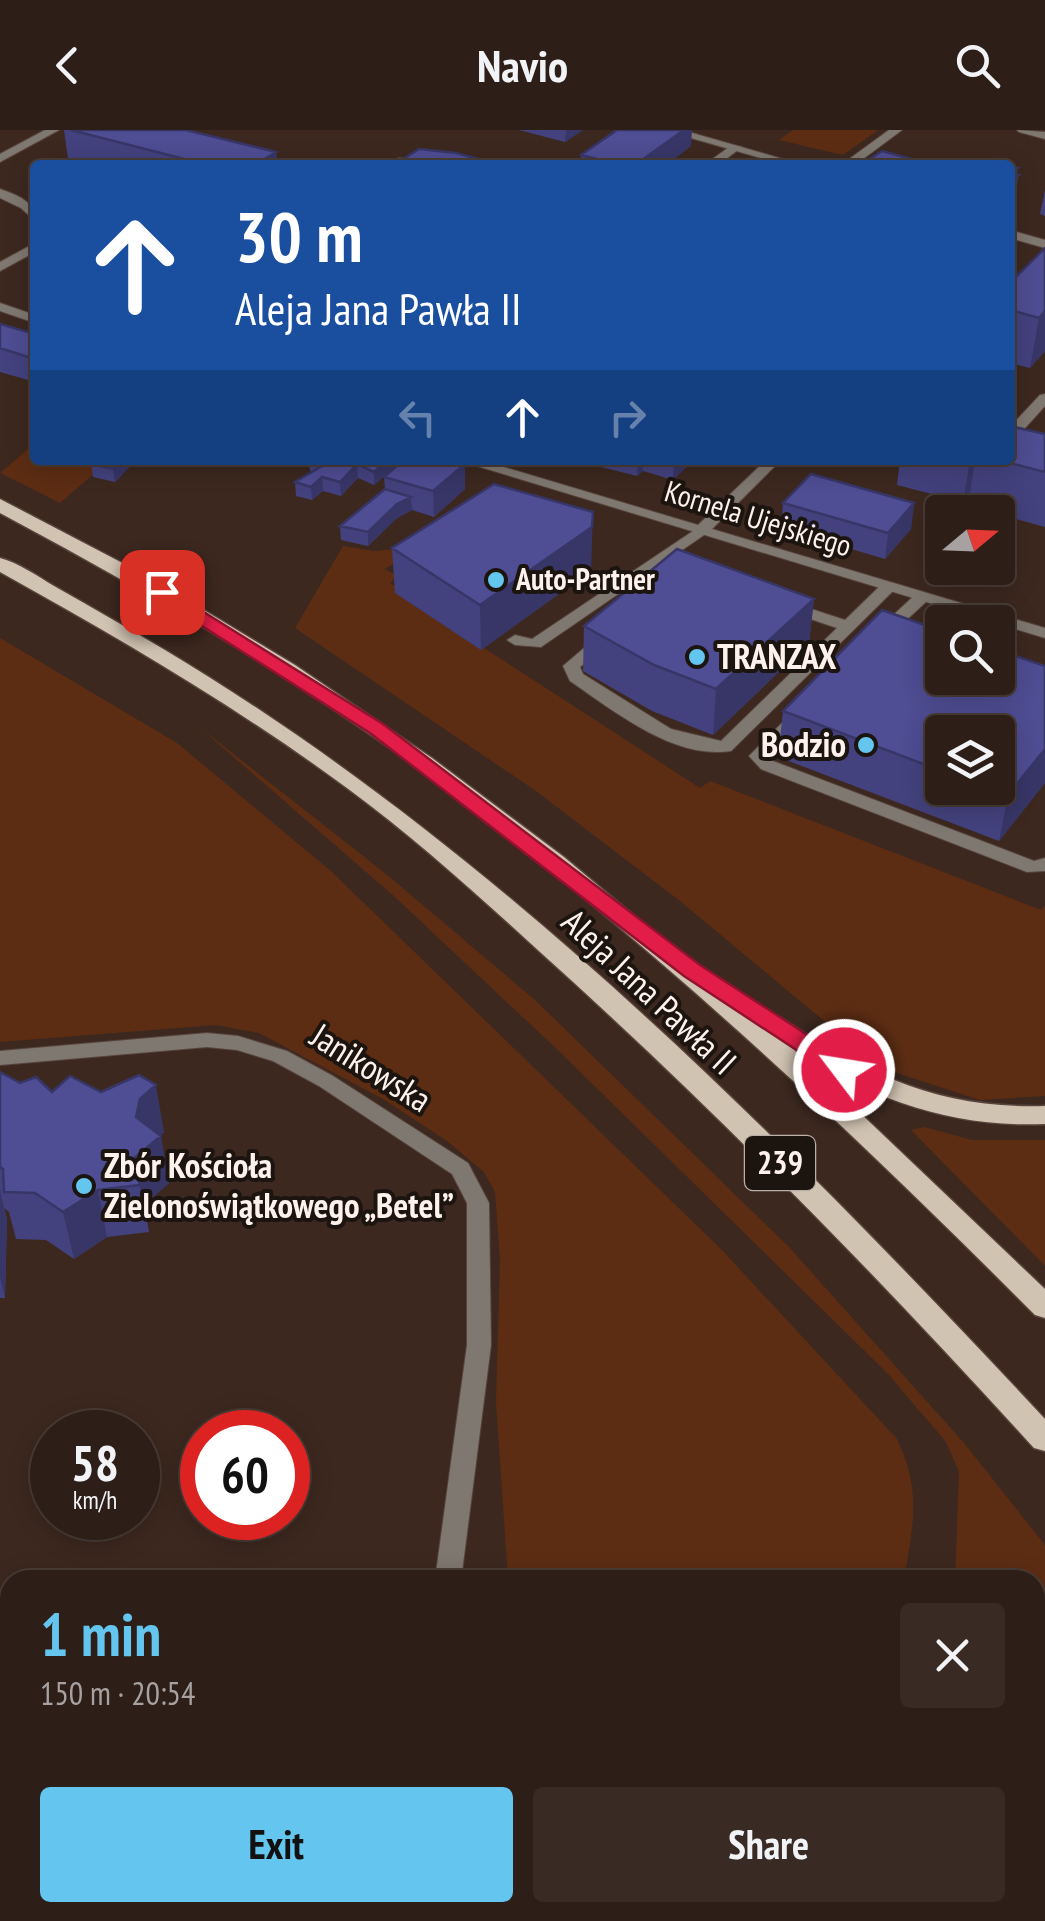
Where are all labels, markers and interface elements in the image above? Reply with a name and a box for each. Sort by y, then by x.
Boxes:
text: Navio [477,36,568,94]
icon: back [40,38,95,93]
icon: search [950,38,1005,93]
text: 30 m [235,191,363,281]
icon: ahead [70,200,200,330]
text: Aleja Jana Pawła II [235,279,521,337]
icon: left [390,390,445,445]
icon: ahead [495,390,550,445]
icon: right [600,390,655,445]
street label: Kornela Ujejskiego [660,471,856,564]
north arrow [925,495,1015,585]
map controls [925,495,1015,805]
pin [120,550,205,635]
place label: Auto-Partner [515,559,655,598]
icon: arrive [135,565,190,620]
marker: Auto-Partner [485,569,507,591]
button: search [925,605,1015,695]
place label: TRANZAX [717,633,837,679]
marker: TRANZAX [686,646,708,668]
button: layers [925,715,1015,805]
place label: Bodzio [761,721,846,767]
marker: Bodzio [855,734,877,756]
street label: Aleja Jana Pawła II [553,898,747,1084]
street label: Janikowska [302,1012,440,1122]
position arrow [792,1018,896,1122]
road number: 239 [745,1136,815,1190]
place label: Zbór Kościoła Zielonoświątkowego „Betel” [104,1142,454,1228]
marker: Zbór Kościoła Zielonoświątkowego „Betel” [73,1175,95,1197]
speed limit sign: 60 [180,1410,310,1540]
text: 58 [71,1430,119,1495]
text: km/h [73,1484,117,1516]
text: 1 min [40,1595,161,1673]
button: close [900,1603,1005,1708]
text: 150 m · 20:54 [40,1672,195,1714]
button: Exit [40,1787,513,1902]
button: Share [533,1787,1005,1902]

